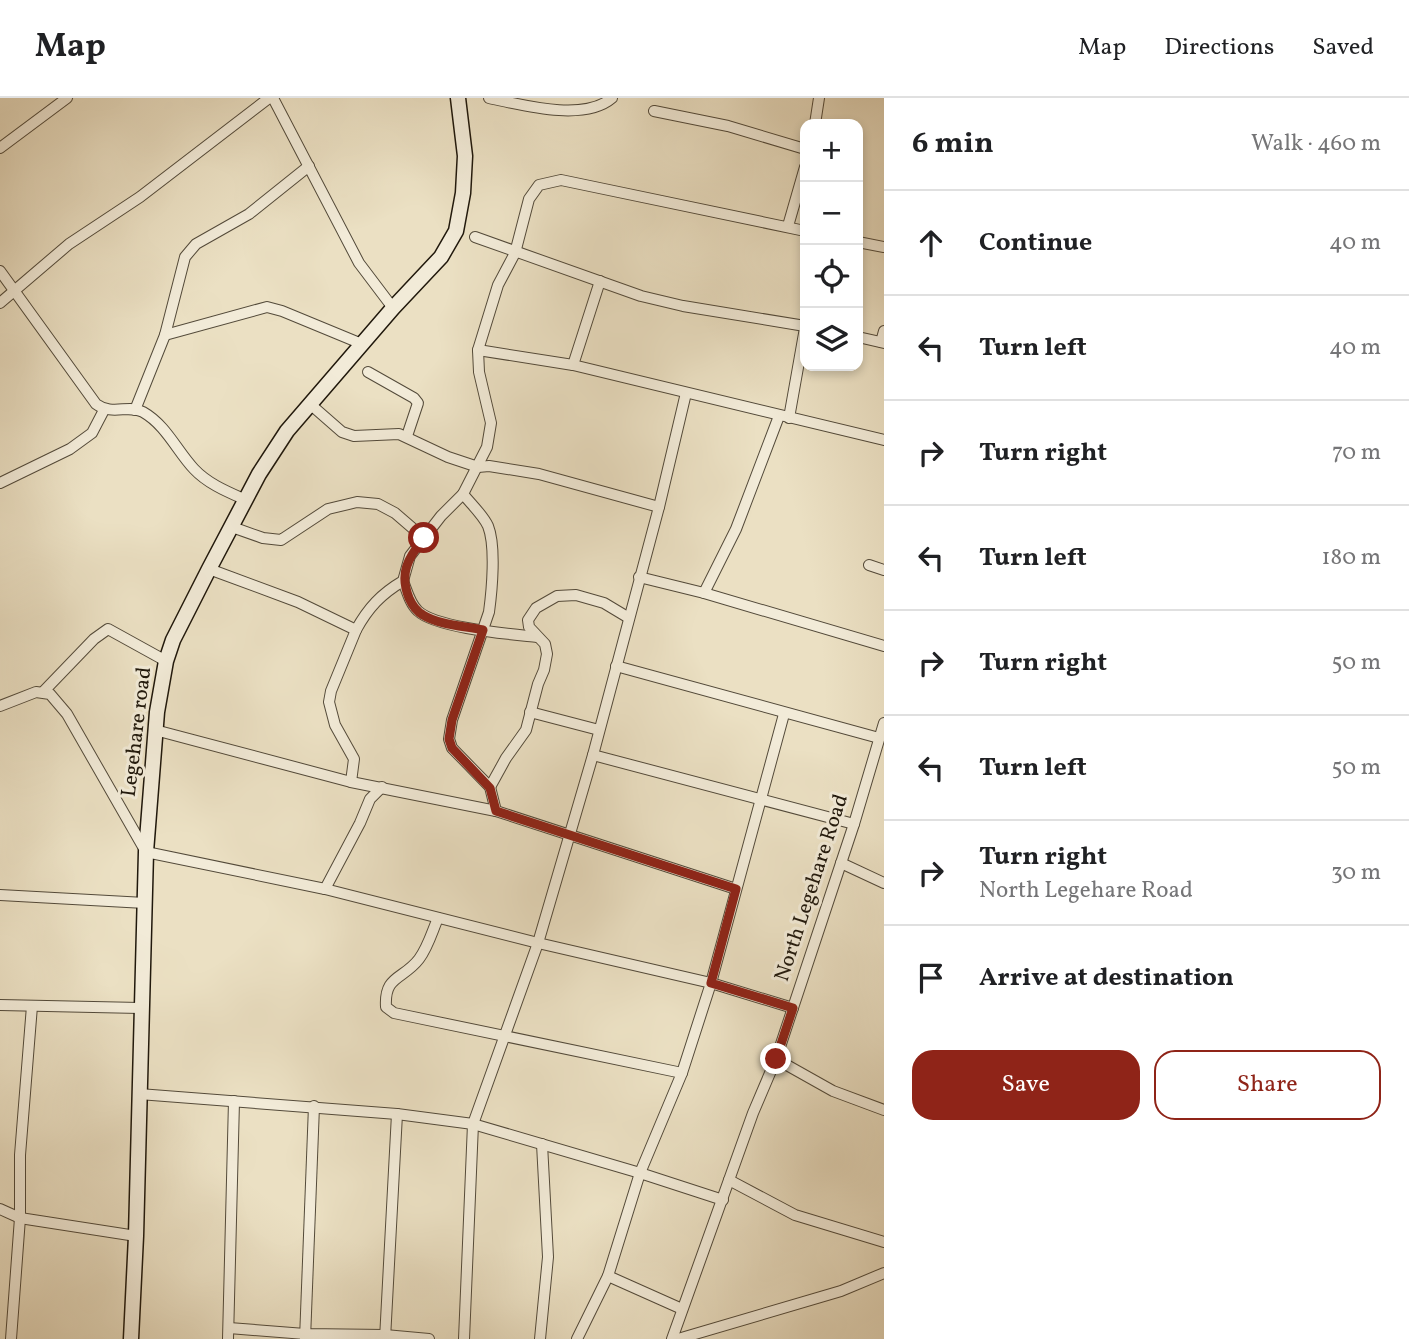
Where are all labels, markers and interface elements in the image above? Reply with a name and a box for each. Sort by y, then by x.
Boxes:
text: Map [35,25,106,71]
text: Map [1078,31,1126,65]
text: Directions [1164,31,1274,65]
text: Saved [1312,31,1374,65]
map controls [800,119,863,371]
button: + [800,119,863,182]
text: 6 min [912,123,994,165]
text: Walk · 460 m [1251,128,1381,160]
button: − [800,182,863,245]
icon: ahead [912,224,950,262]
text: Continue [979,225,1092,261]
text: 40 m [1329,227,1381,259]
button: locate [800,245,863,308]
button: layers [800,308,863,371]
icon: left [912,329,950,367]
text: Turn left [979,330,1087,366]
text: 40 m [1329,332,1381,364]
icon: right [912,434,950,472]
text: Turn right [979,435,1107,471]
text: 70 m [1332,437,1381,469]
route start [408,522,439,553]
icon: left [912,539,950,577]
text: Turn left [979,540,1087,576]
text: 180 m [1322,542,1381,574]
icon: right [912,644,950,682]
text: Turn right [979,645,1107,681]
text: 50 m [1332,647,1381,679]
street label: Legehare road [115,665,159,799]
icon: left [912,749,950,787]
text: Turn left [979,750,1087,786]
text: 50 m [1332,752,1381,784]
street label: North Legehare Road [768,791,856,985]
text: Turn right [979,839,1107,875]
icon: right [912,854,950,892]
text: 30 m [1331,857,1381,889]
text: North Legehare Road [979,875,1193,907]
icon: arrive [912,959,950,997]
text: Arrive at destination [979,960,1234,996]
route end [760,1043,791,1074]
button: Save [912,1050,1140,1120]
button: Share [1154,1050,1381,1120]

